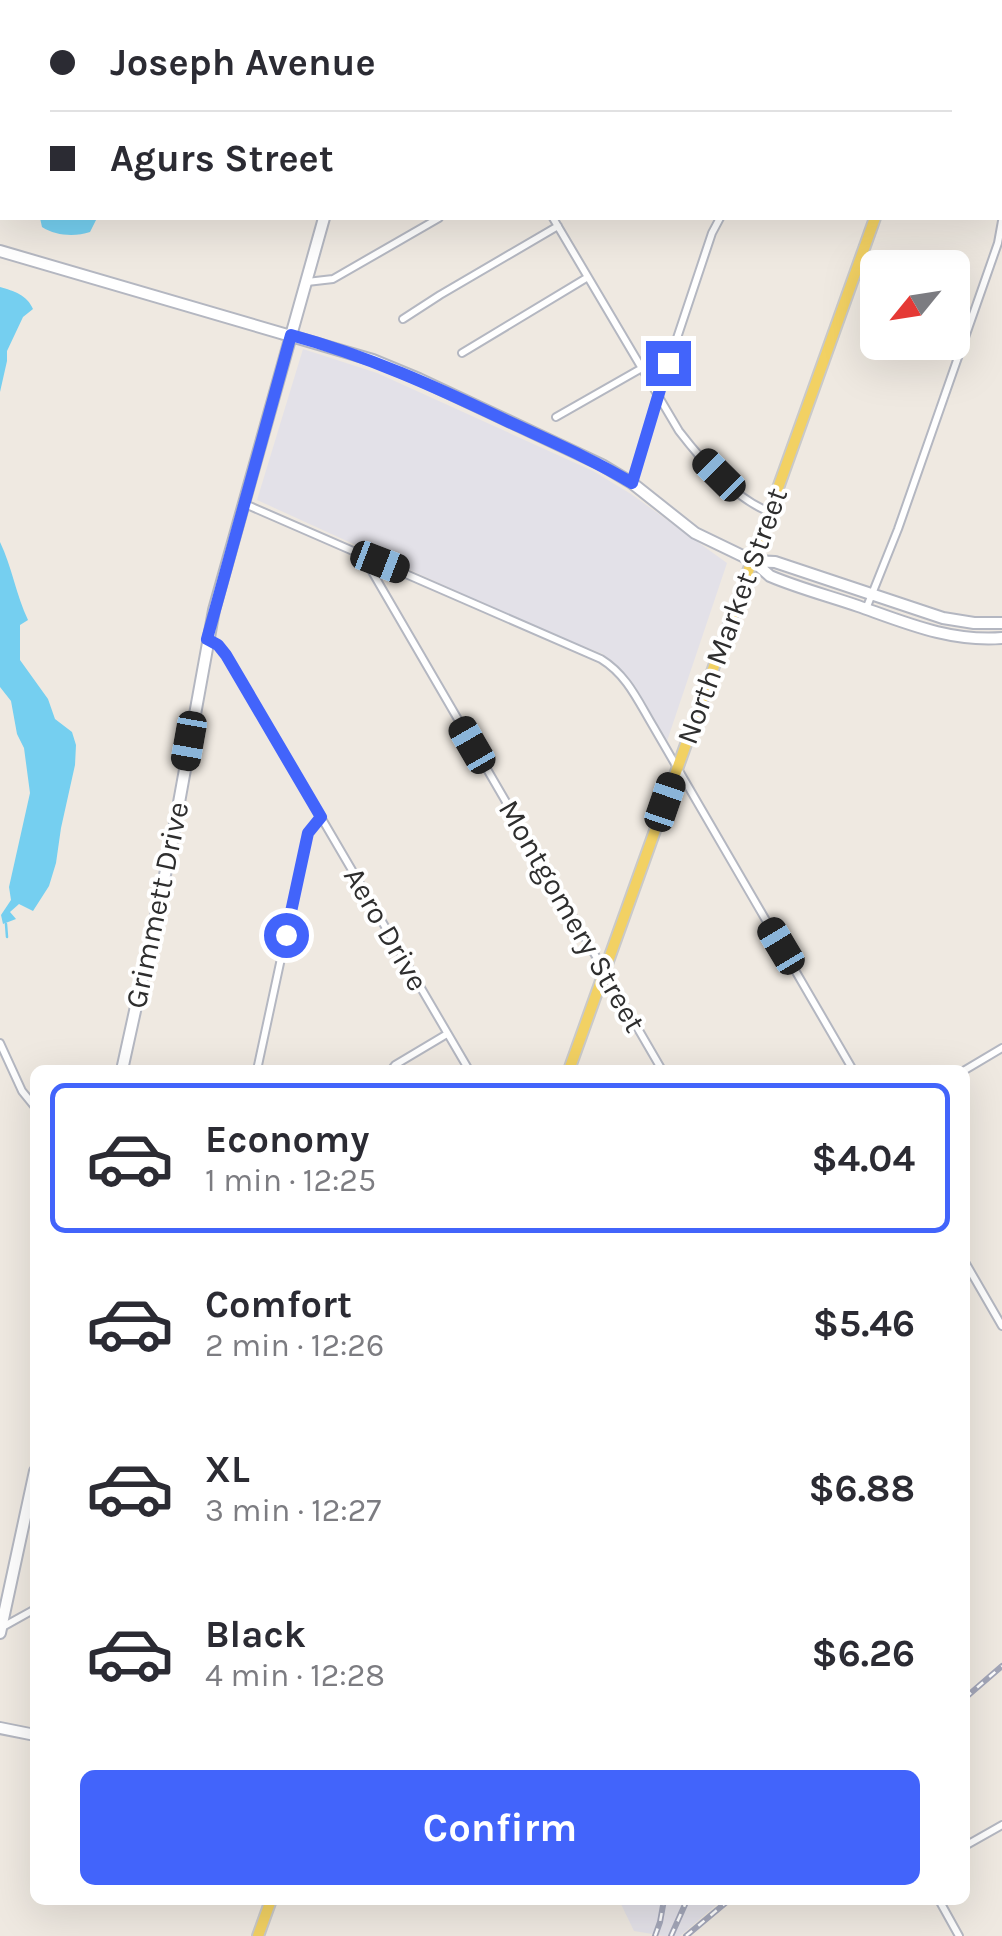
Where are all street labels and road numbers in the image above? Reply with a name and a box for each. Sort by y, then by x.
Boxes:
street label: North Market Street [669,483,795,749]
street label: Montgomery Street [491,793,653,1039]
street label: Grimmett Drive [118,798,196,1012]
street label: Aero Drive [336,861,436,997]

